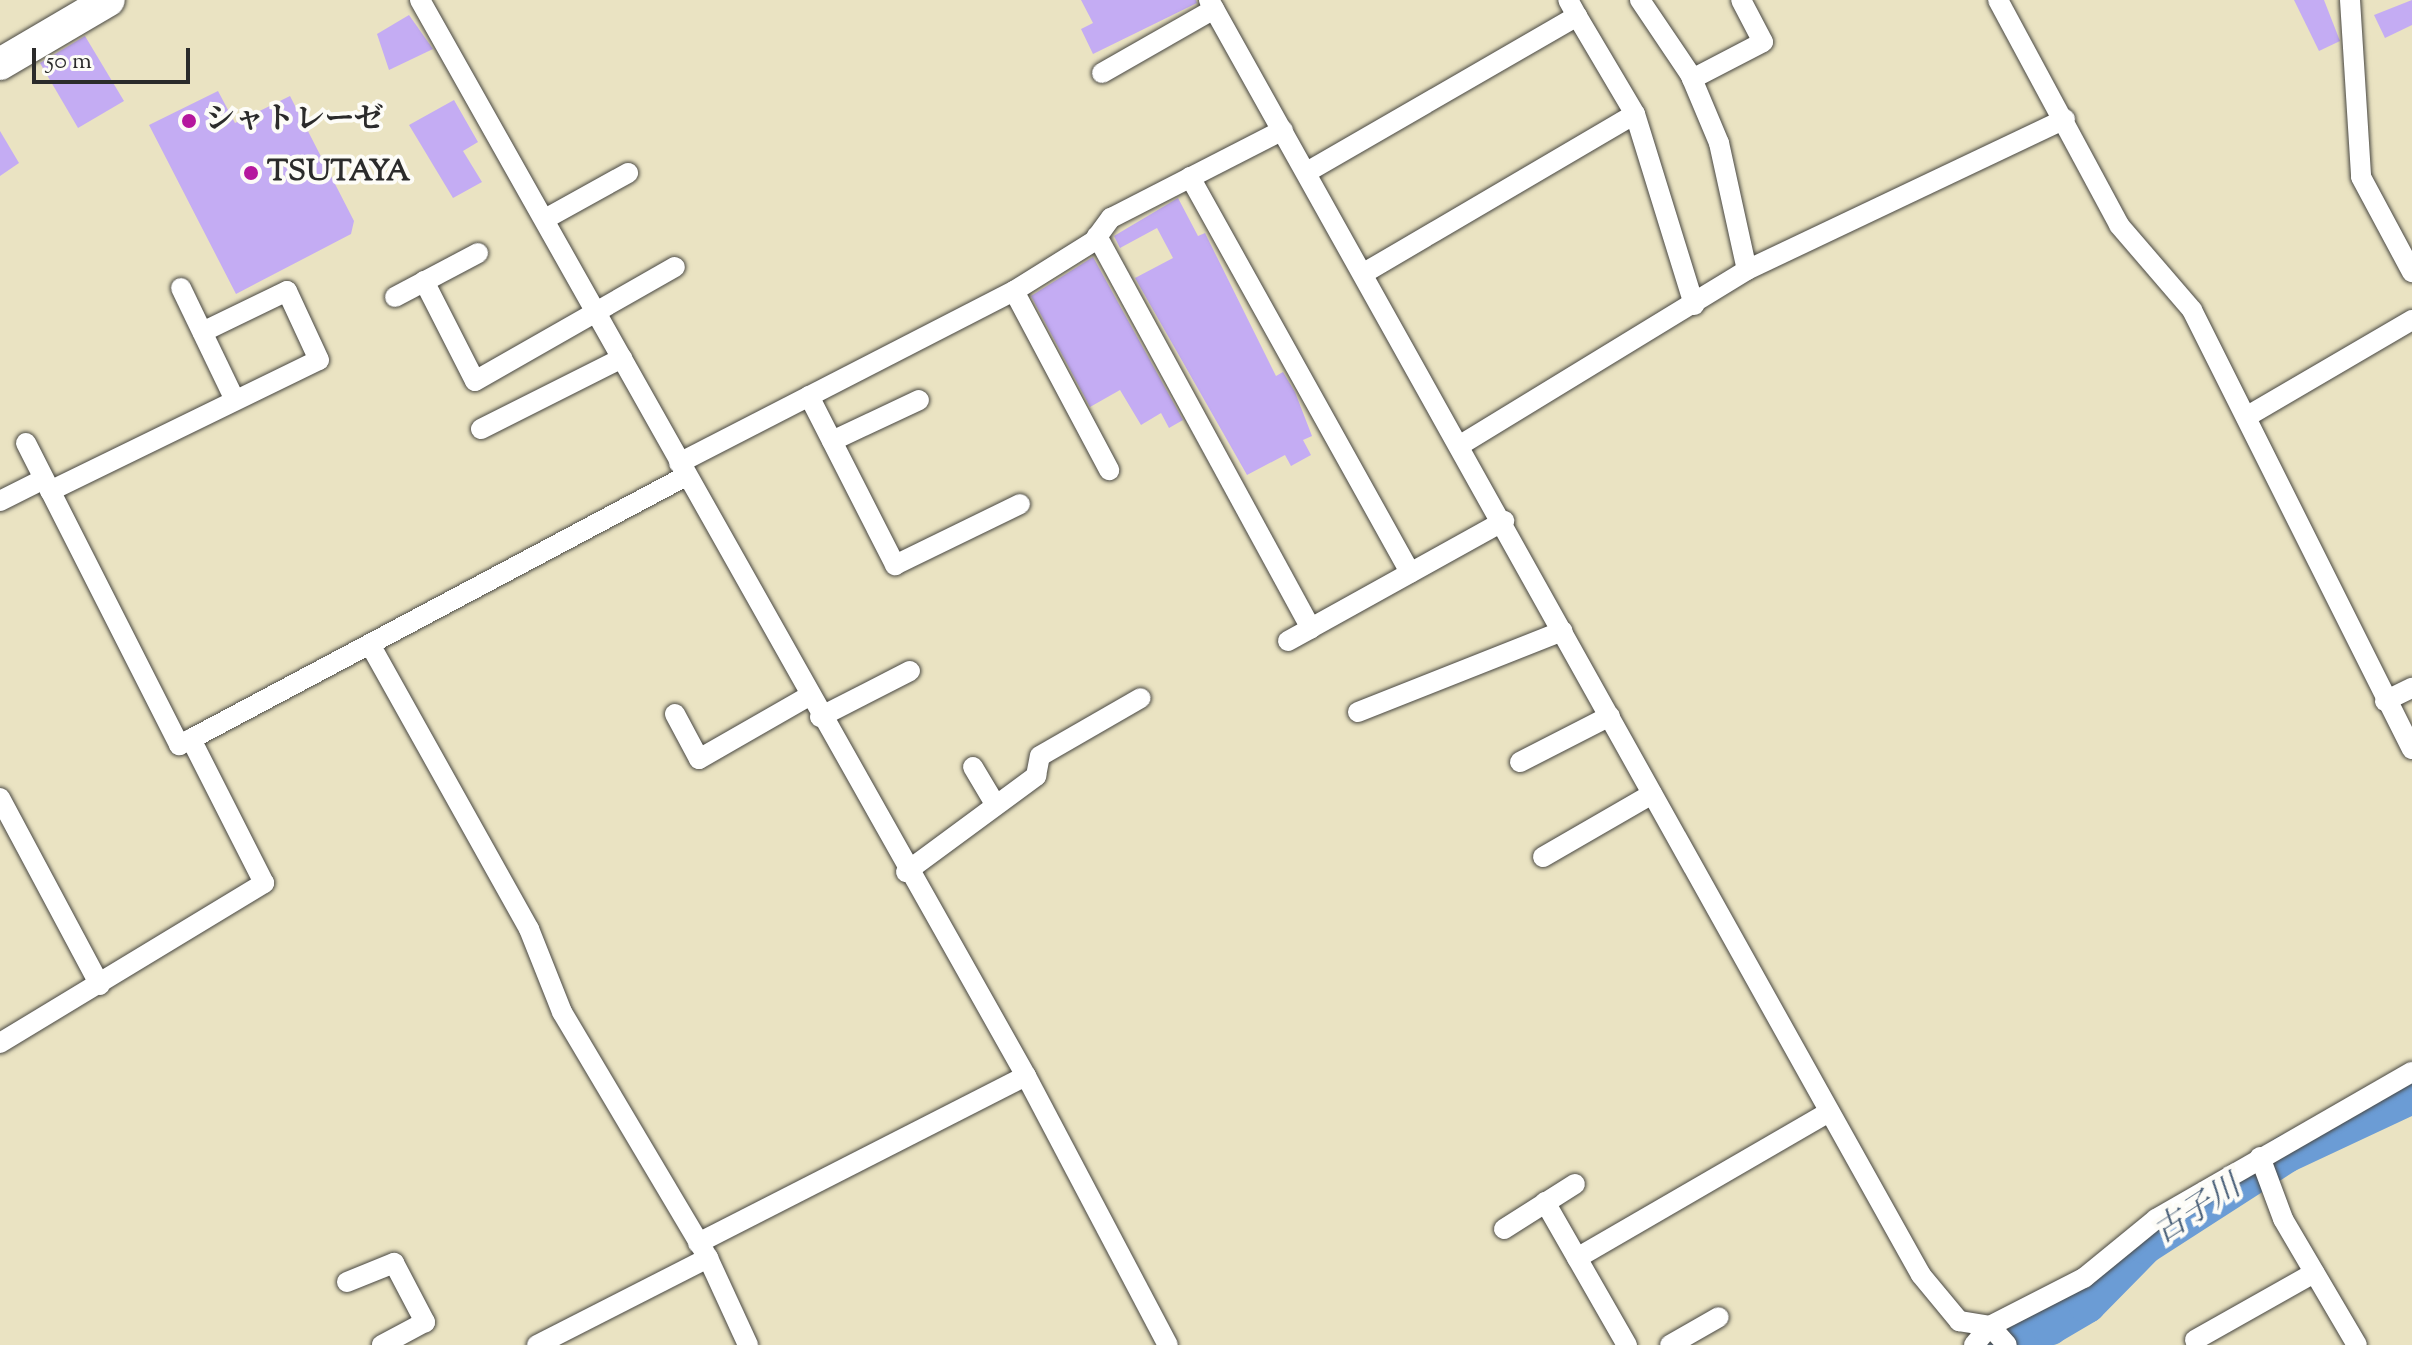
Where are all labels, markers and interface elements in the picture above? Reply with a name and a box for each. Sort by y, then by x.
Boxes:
scale bar [36,32,194,82]
text: 50 m [46,45,92,79]
place label: シャトレーゼ [205,103,385,139]
marker: シャトレーゼ [180,112,198,130]
place label: TSUTAYA [267,155,410,191]
marker: TSUTAYA [242,164,260,182]
water label: 古子川 [2147,1169,2249,1253]

